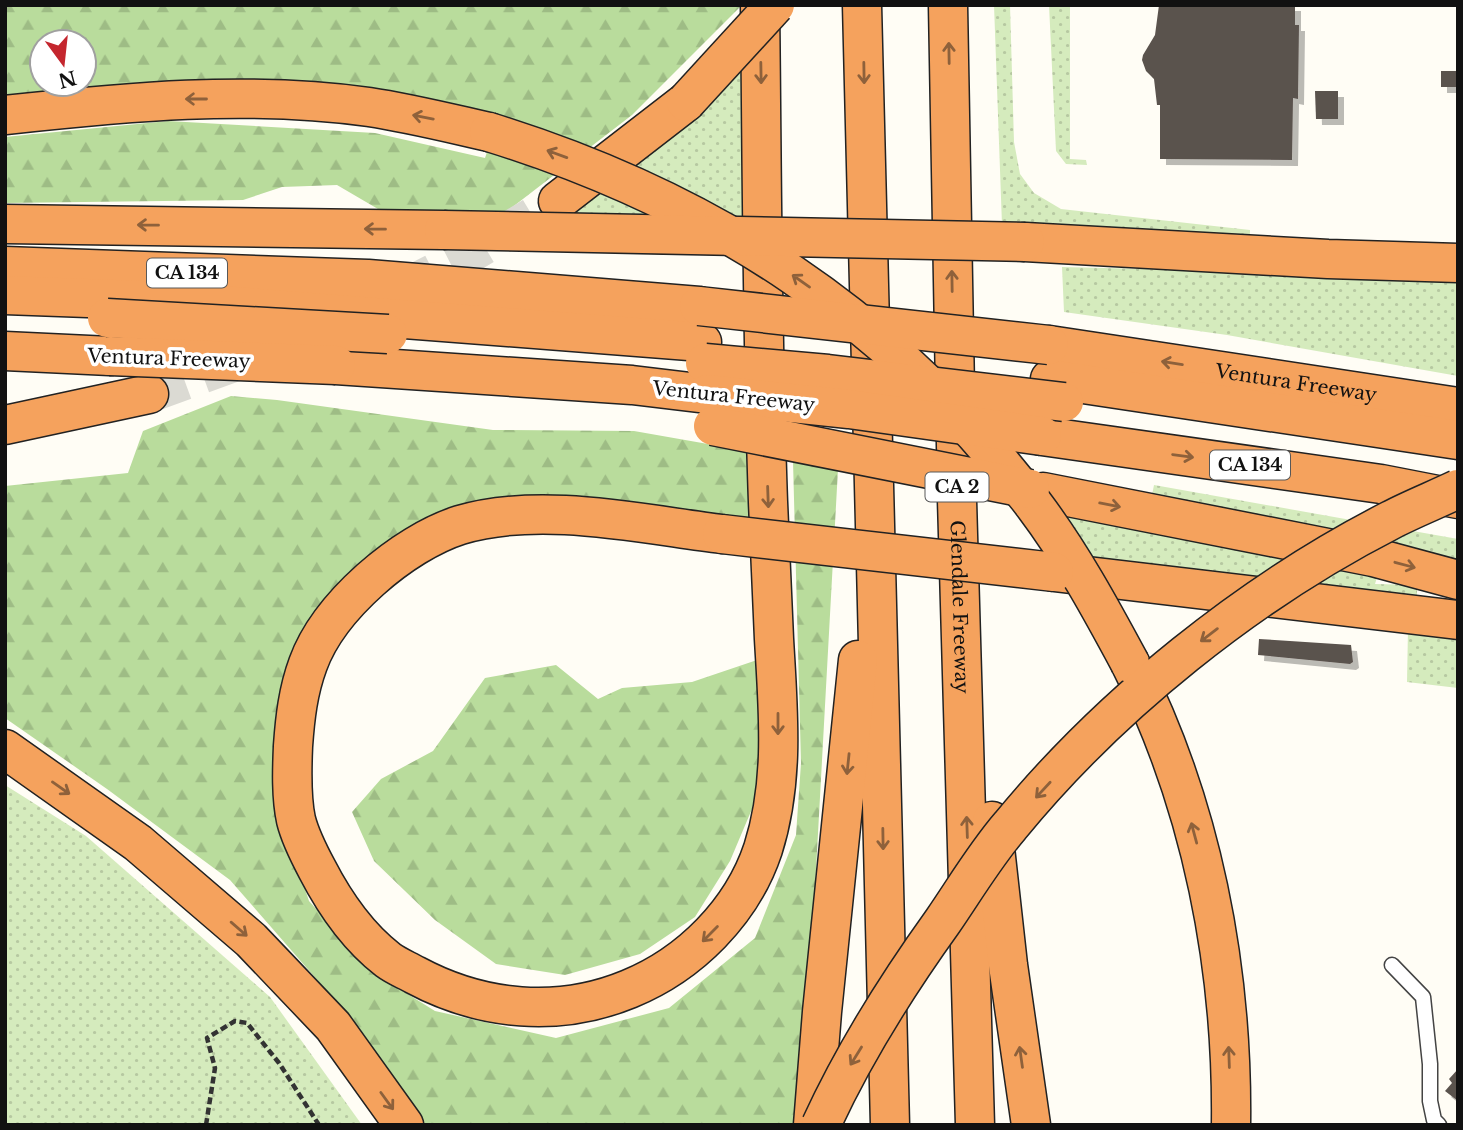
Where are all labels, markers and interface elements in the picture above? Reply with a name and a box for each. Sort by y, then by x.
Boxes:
north arrow [28,28,98,98]
one-way arrow [942,42,955,65]
one-way arrow [754,62,767,85]
one-way arrow [857,62,871,85]
text: N [56,66,79,92]
one-way arrow [185,92,208,106]
one-way arrow [412,110,435,123]
one-way arrow [546,147,568,160]
one-way arrow [137,218,160,232]
one-way arrow [364,222,387,236]
road number: CA 134 [147,258,227,288]
one-way arrow [946,270,959,293]
one-way arrow [792,274,811,288]
street label: Ventura Freeway [86,344,251,373]
one-way arrow [1161,356,1184,369]
street label: Ventura Freeway [1213,359,1379,407]
street label: Ventura Freeway [651,376,816,416]
one-way arrow [1171,450,1193,463]
road number: CA 134 [1210,450,1290,480]
road number: CA 2 [926,472,988,502]
one-way arrow [762,485,775,508]
one-way arrow [1098,499,1121,512]
street label: Glendale Freeway [946,520,974,694]
one-way arrow [1393,559,1415,572]
one-way arrow [1201,628,1219,643]
one-way arrow [771,712,785,735]
one-way arrow [841,752,854,775]
one-way arrow [51,781,70,795]
one-way arrow [1035,781,1051,799]
one-way arrow [960,815,974,838]
one-way arrow [1186,822,1199,844]
one-way arrow [876,827,890,850]
one-way arrow [230,921,248,937]
one-way arrow [702,925,719,942]
one-way arrow [849,1045,863,1065]
one-way arrow [1223,1045,1236,1068]
one-way arrow [1015,1046,1028,1069]
one-way arrow [380,1091,394,1110]

